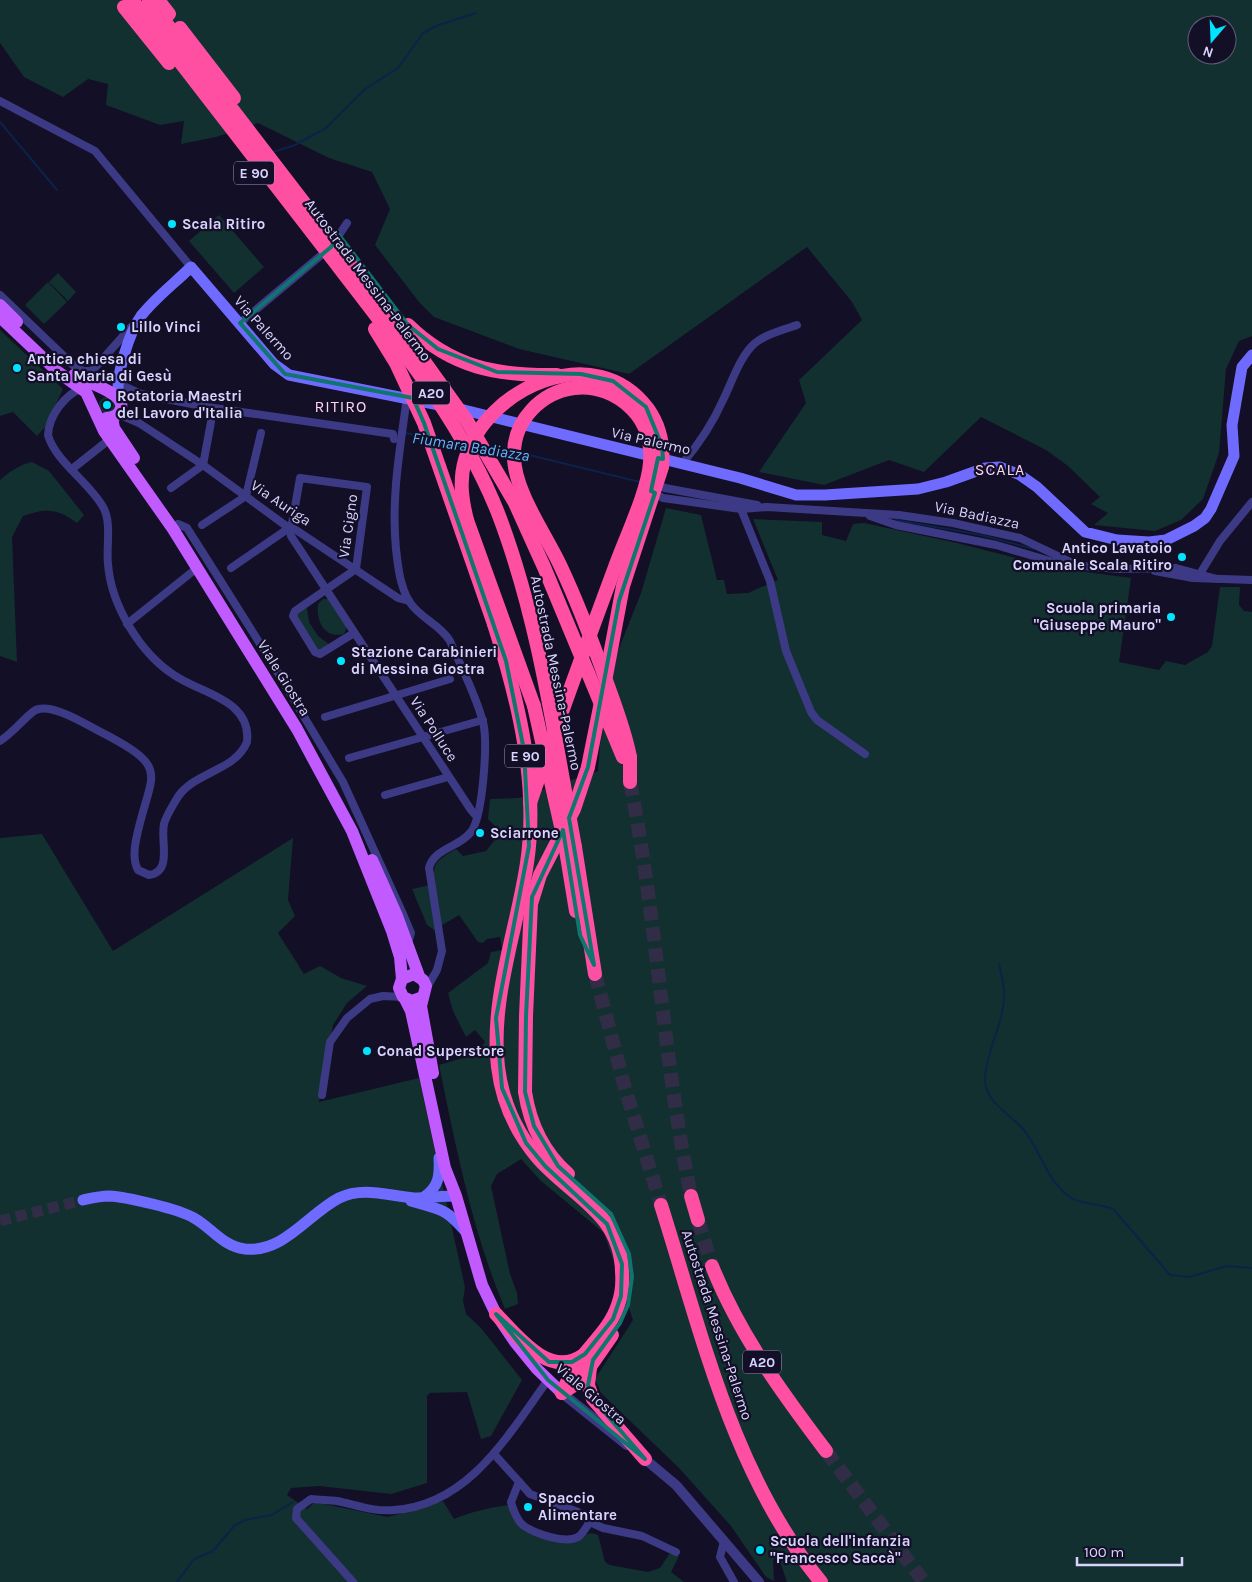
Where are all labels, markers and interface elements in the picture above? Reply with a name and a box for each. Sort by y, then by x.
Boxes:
north arrow [1187,15,1237,65]
text: N [1200,42,1215,61]
road number: E 90 [234,162,274,184]
street label: Autostrada Messina-Palermo [301,195,435,365]
place label: Scala Ritiro [182,215,265,233]
marker: Scala Ritiro [166,218,178,230]
street label: Via Palermo [230,292,298,364]
place label: Lillo Vinci [131,318,201,336]
marker: Lillo Vinci [115,321,127,333]
place label: Antica chiesa di Santa Maria di Gesù [27,350,172,385]
marker: Antica chiesa di Santa Maria di Gesù [11,362,23,374]
road number: A20 [412,382,450,404]
place label: Rotatoria Maestri del Lavoro d'Italia [117,387,243,422]
district label: RITIRO [315,397,367,416]
marker: Rotatoria Maestri del Lavoro d'Italia [101,399,113,411]
street label: Via Palermo [610,423,692,459]
water label: Fiumara Badiazza [411,428,531,465]
district label: SCALA [975,460,1025,479]
street label: Via Auriga [247,476,315,530]
street label: Via Cigno [335,493,361,559]
street label: Via Badiazza [933,497,1021,533]
place label: Antico Lavatoio Comunale Scala Ritiro [1013,539,1172,574]
marker: Antico Lavatoio Comunale Scala Ritiro [1176,551,1188,563]
street label: Autostrada Messina-Palermo [527,574,585,772]
place label: Scuola primaria "Giuseppe Mauro" [1033,599,1161,634]
marker: Scuola primaria "Giuseppe Mauro" [1165,611,1177,623]
street label: Viale Giostra [254,637,314,719]
place label: Stazione Carabinieri di Messina Giostra [351,643,497,678]
marker: Stazione Carabinieri di Messina Giostra [335,655,347,667]
street label: Via Polluce [406,693,462,765]
road number: E 90 [505,744,545,768]
place label: Sciarrone [490,824,559,842]
marker: Sciarrone [474,827,486,839]
place label: Conad Superstore [377,1042,504,1060]
marker: Conad Superstore [361,1045,373,1057]
street label: Autostrada Messina-Palermo [678,1228,756,1422]
road number: A20 [743,1350,781,1374]
street label: Viale Giostra [552,1359,630,1429]
place label: Spaccio Alimentare [538,1489,617,1524]
marker: Spaccio Alimentare [522,1501,534,1513]
place label: Scuola dell'infanzia "Francesco Saccà" [770,1532,911,1567]
scale bar [1077,1534,1182,1566]
text: 100 m [1084,1543,1124,1561]
marker: Scuola dell'infanzia "Francesco Saccà" [754,1544,766,1556]

